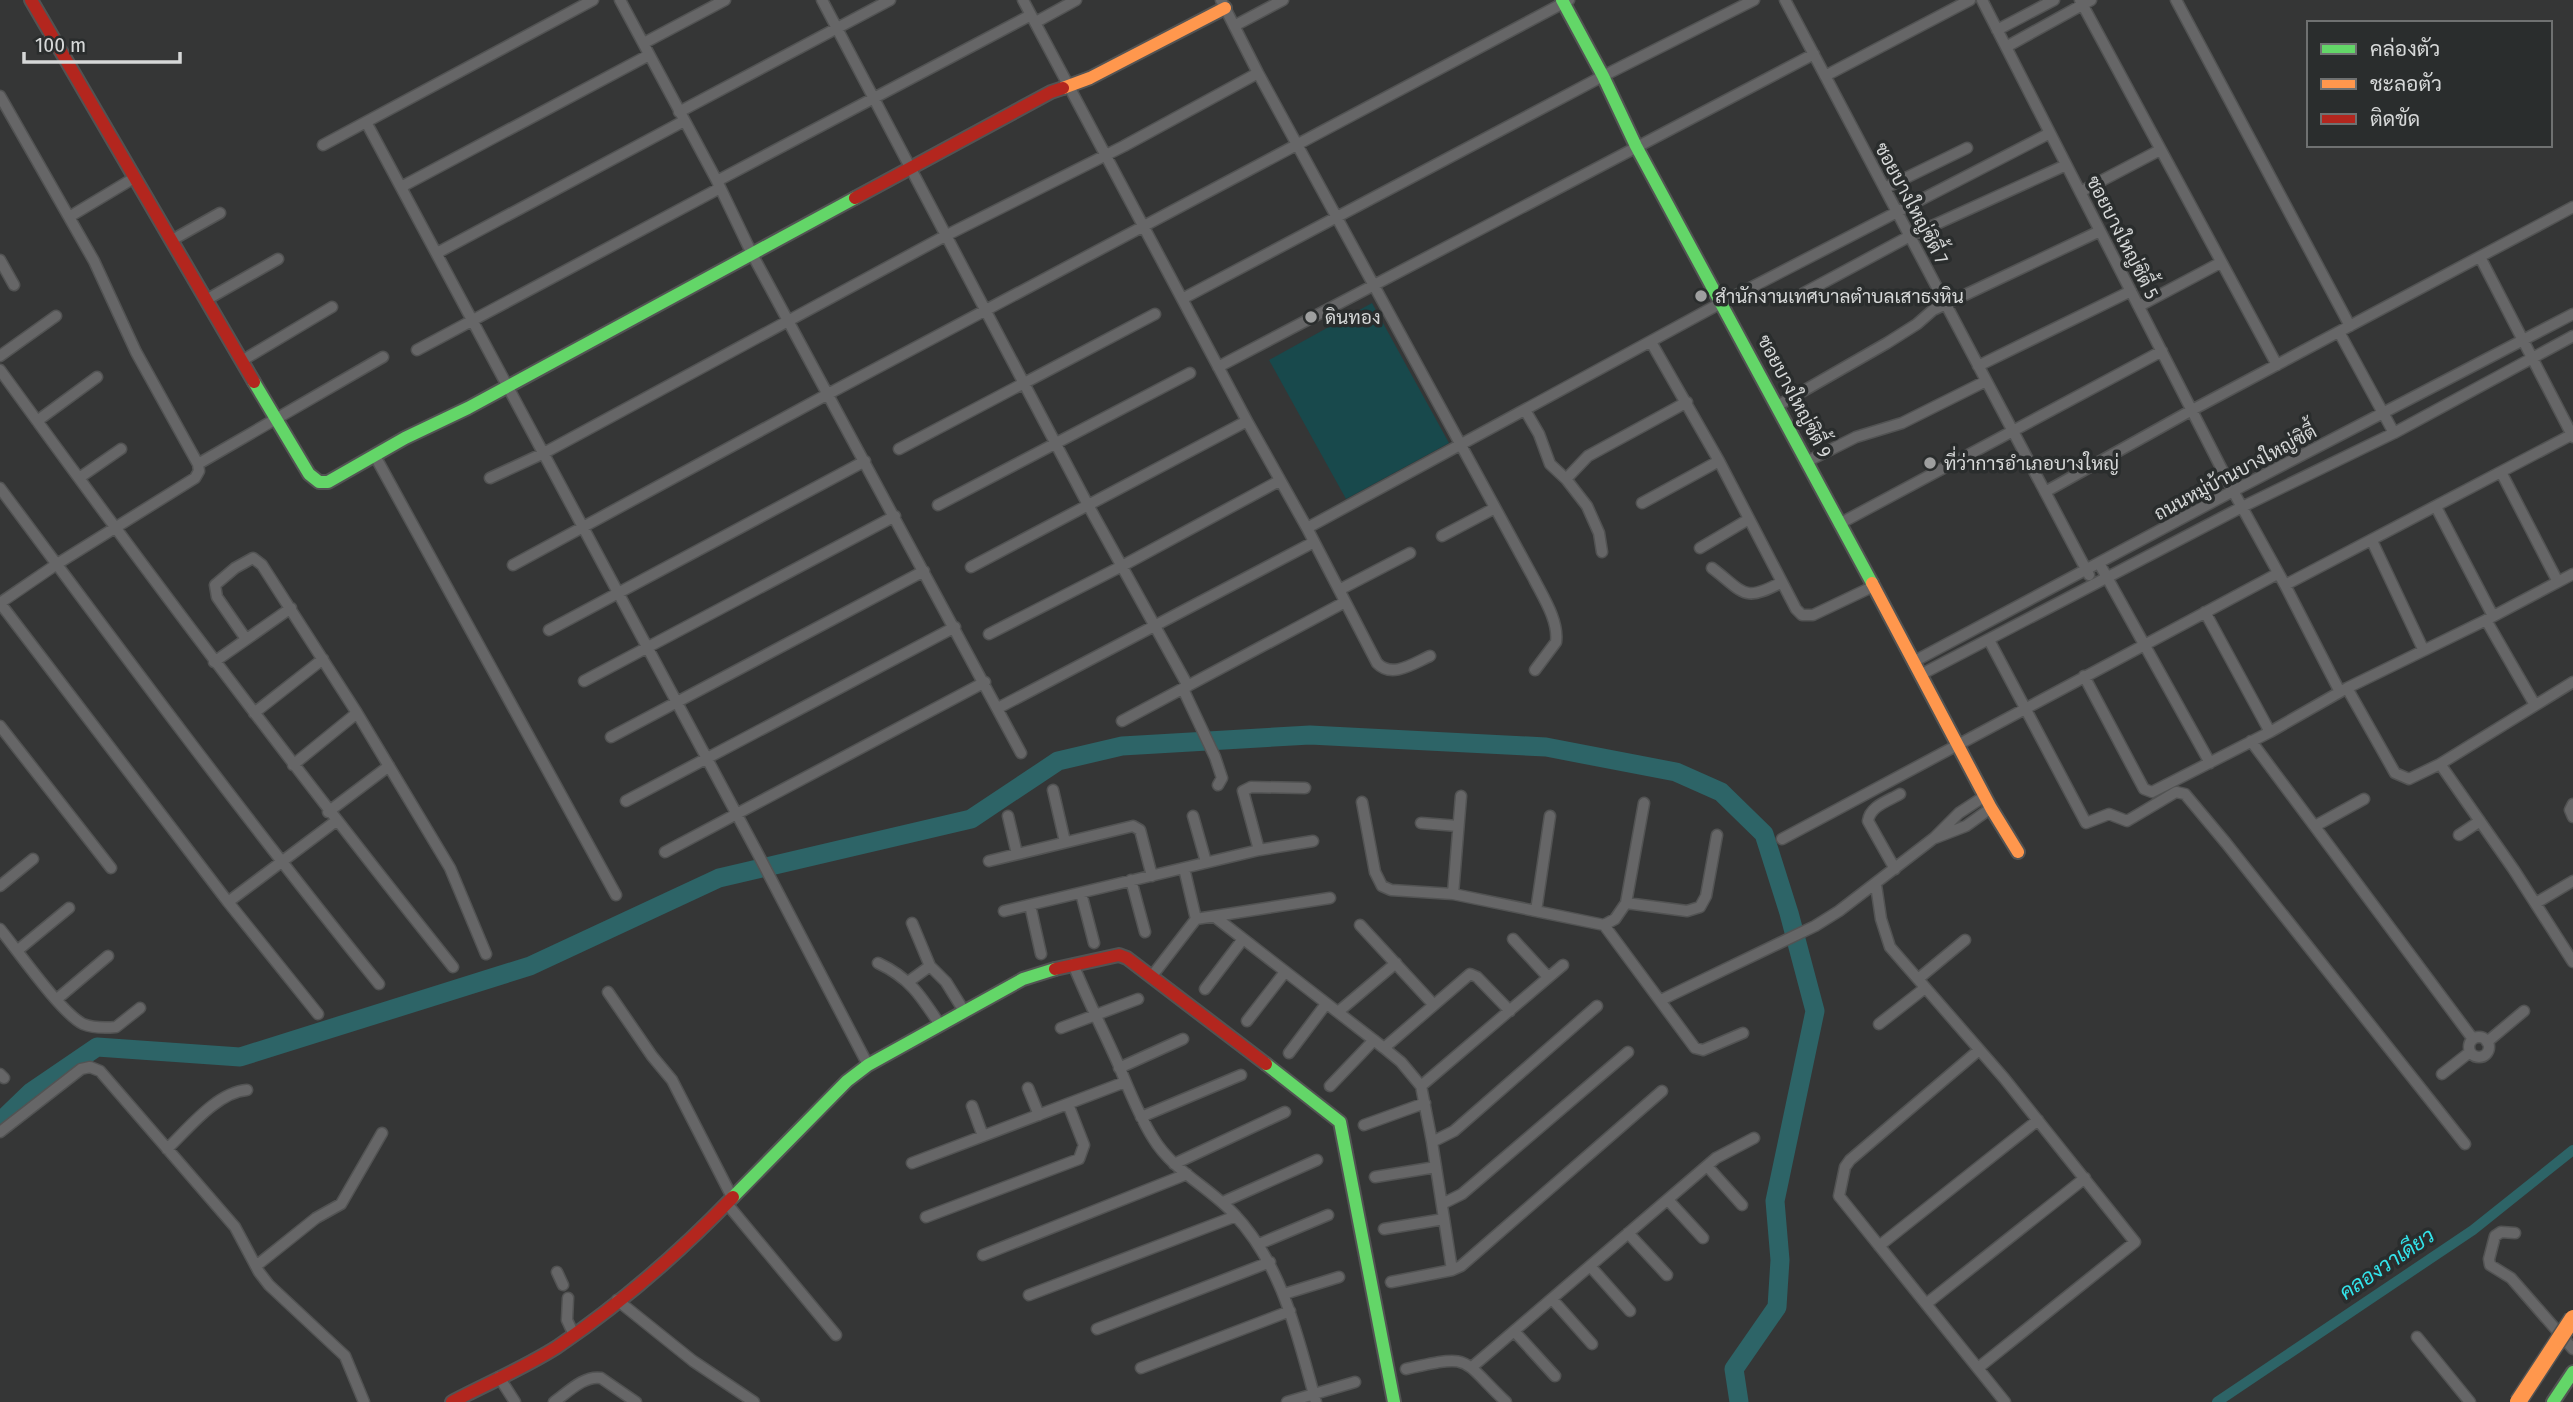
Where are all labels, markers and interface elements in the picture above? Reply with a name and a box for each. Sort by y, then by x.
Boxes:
scale bar [24,21,180,65]
legend [2307,21,2552,147]
text: 100 m [35,32,86,58]
text: คล่องตัว [2370,36,2440,62]
text: ชะลอตัว [2370,71,2442,97]
text: ติดขัด [2370,106,2420,132]
street label: ซอยบางใหญ่ซิตี้ 7 [1870,135,1960,268]
street label: ซอยบางใหญ่ซิตี้ 5 [2082,169,2170,303]
place label: สำนักงานเทศบาลตำบลเสาธงหิน [1715,285,1964,308]
marker: สำนักงานเทศบาลตำบลเสาธงหิน [1693,288,1709,304]
place label: ดินทอง [1325,306,1381,329]
marker: ดินทอง [1303,309,1319,325]
street label: ซอยบางใหญ่ซิตี้ 9 [1753,328,1843,462]
street label: ถนนหมู่บ้านบางใหญ่ซิตี้ [2147,413,2322,527]
place label: ที่ว่าการอำเภอบางใหญ่ [1944,446,2119,475]
marker: ที่ว่าการอำเภอบางใหญ่ [1922,455,1938,471]
water label: คลองวาเดียว [2334,1223,2440,1305]

